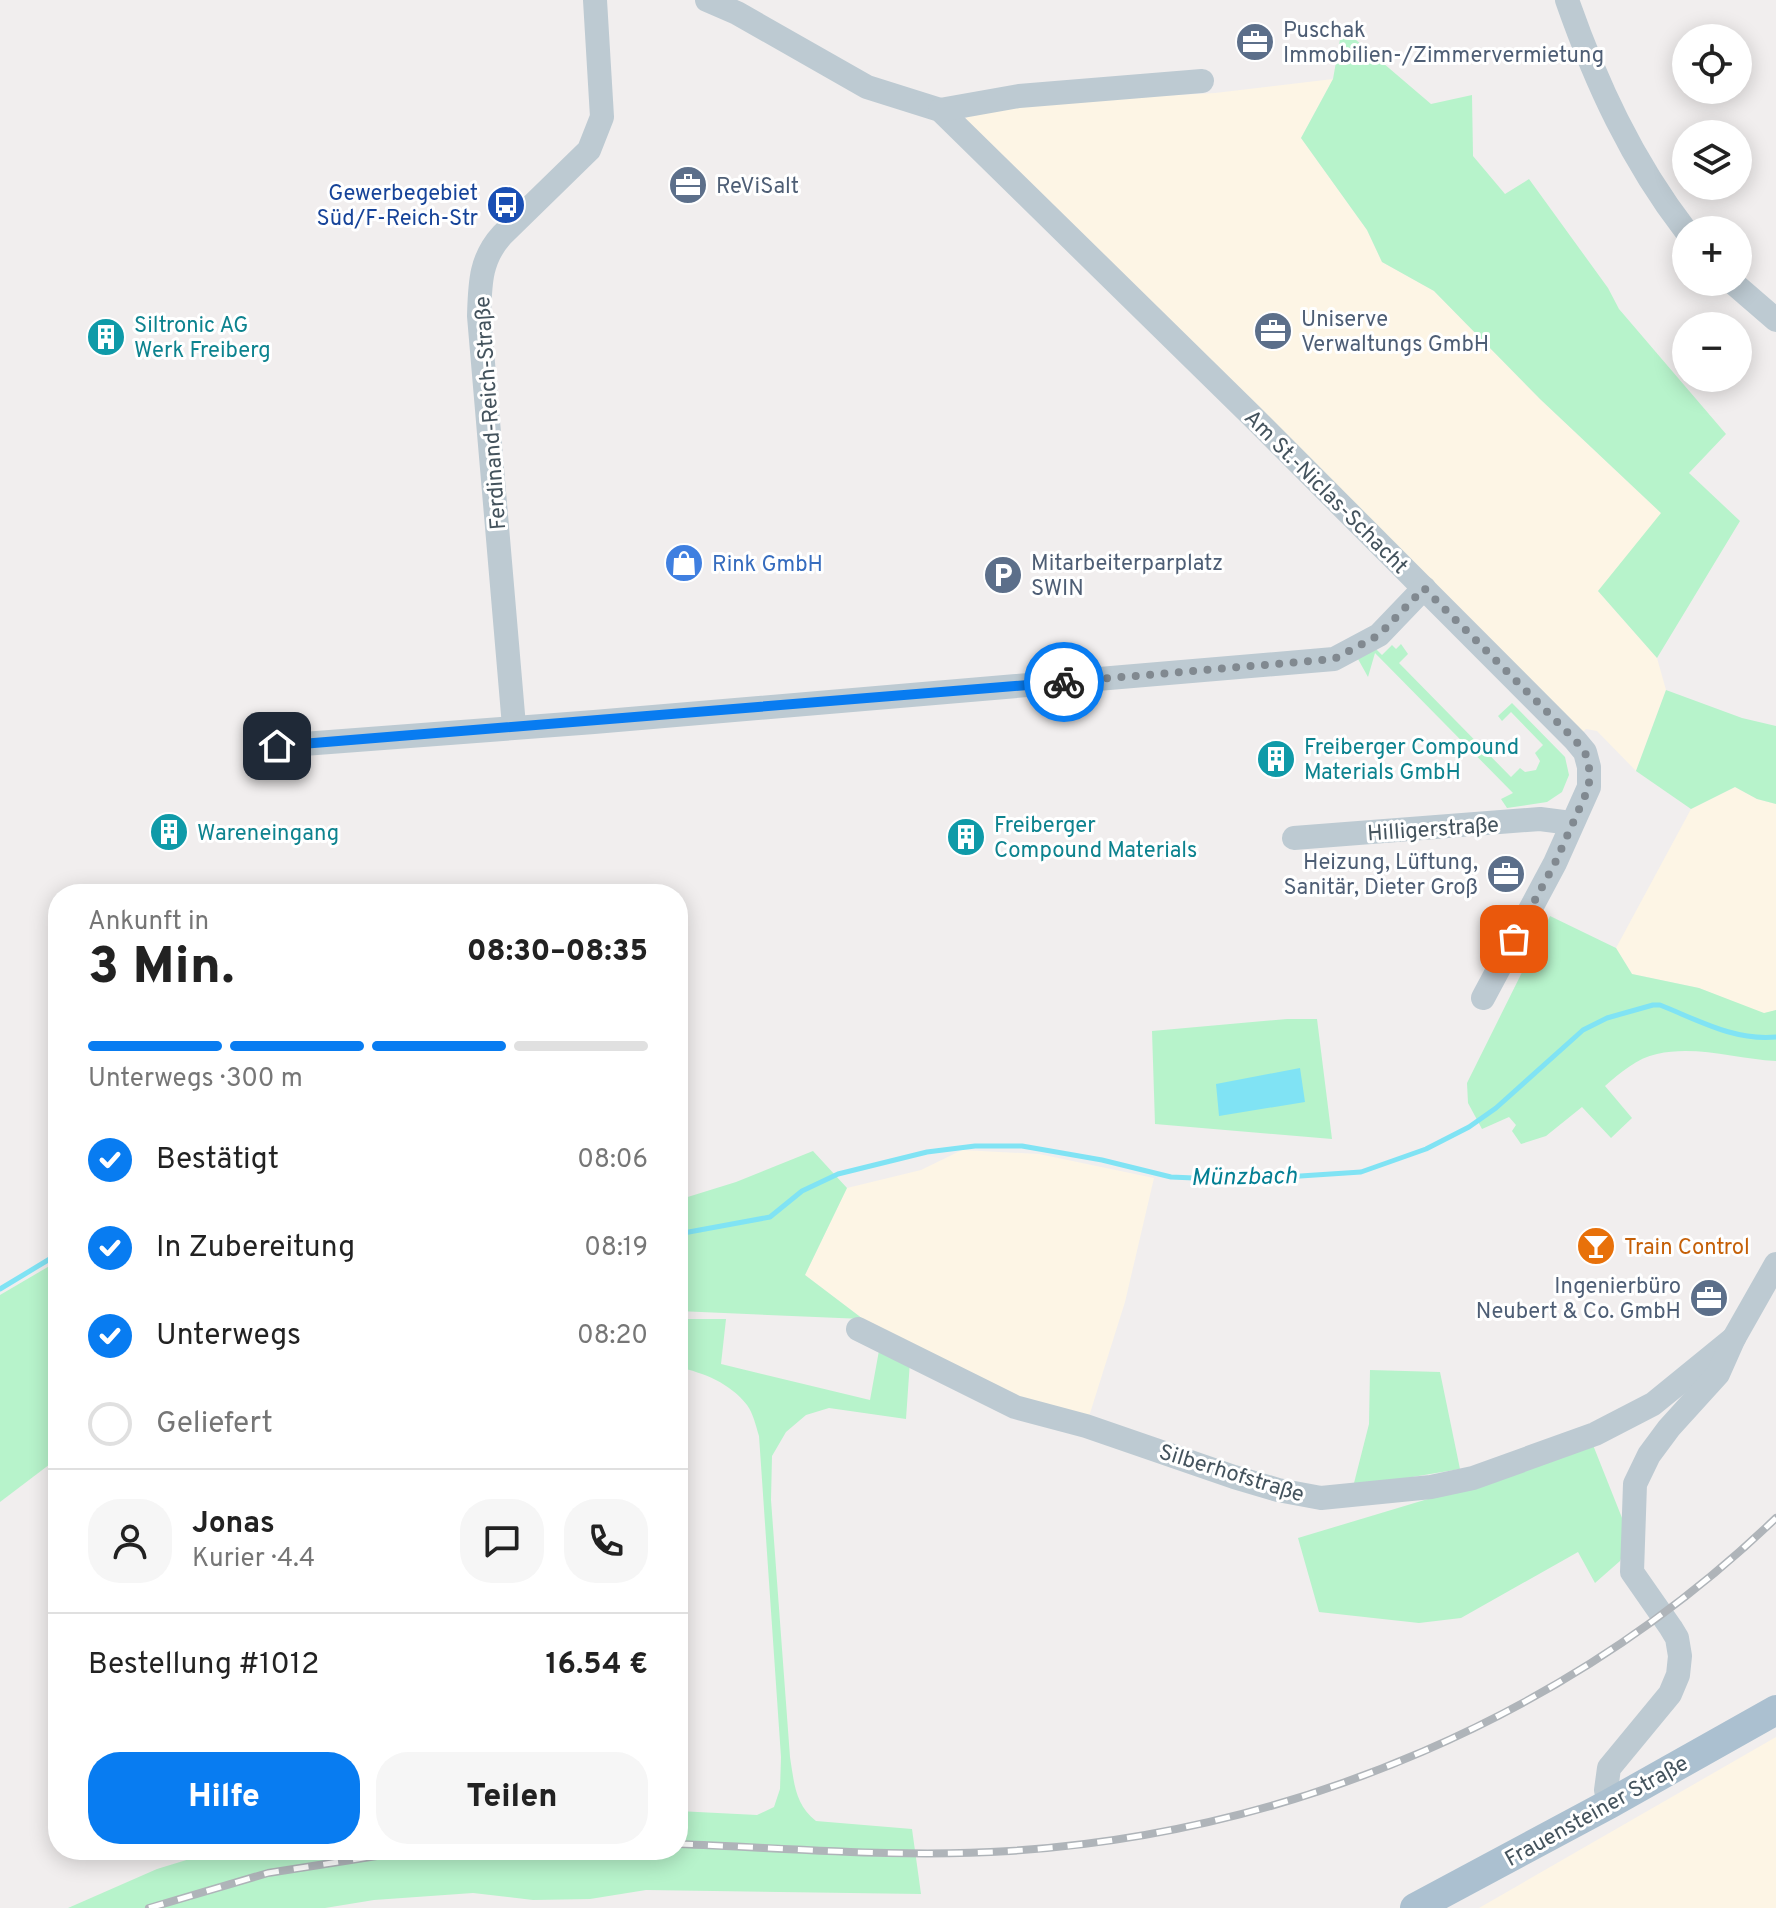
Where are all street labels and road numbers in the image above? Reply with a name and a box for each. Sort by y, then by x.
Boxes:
street label: Ferdinand-Reich-Straße [470,295,513,531]
street label: Am St.-Niclas-Schacht [1238,405,1413,580]
street label: Hilligerstraße [1366,812,1500,849]
street label: Silberhofstraße [1155,1439,1307,1509]
street label: Frauensteiner Straße [1501,1751,1694,1874]

